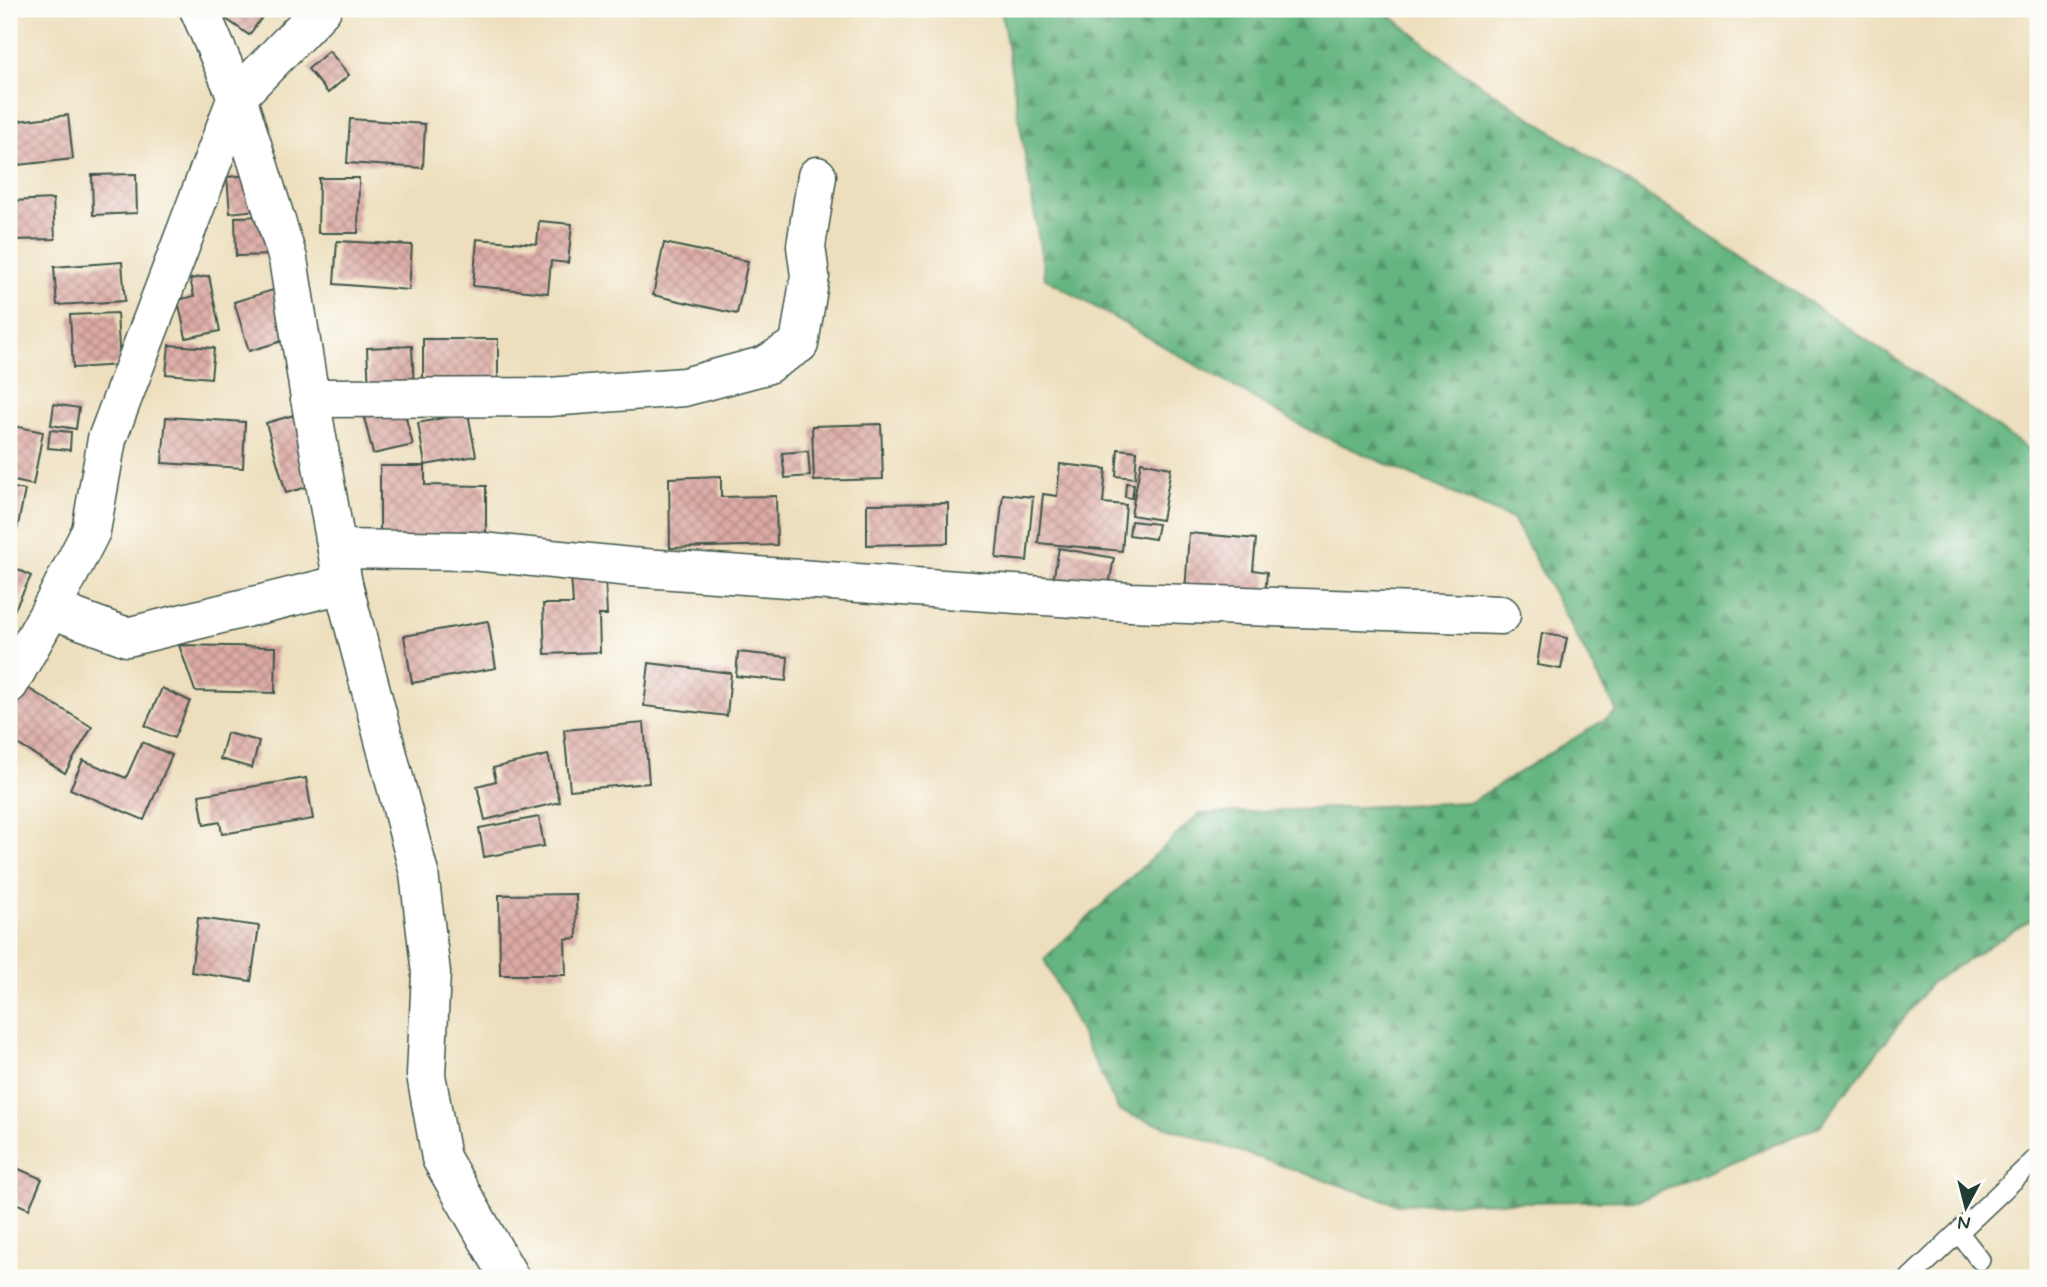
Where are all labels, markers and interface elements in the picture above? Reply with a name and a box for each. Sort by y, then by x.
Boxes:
north arrow [1932,1172,2002,1242]
text: N [1956,1209,1972,1236]

